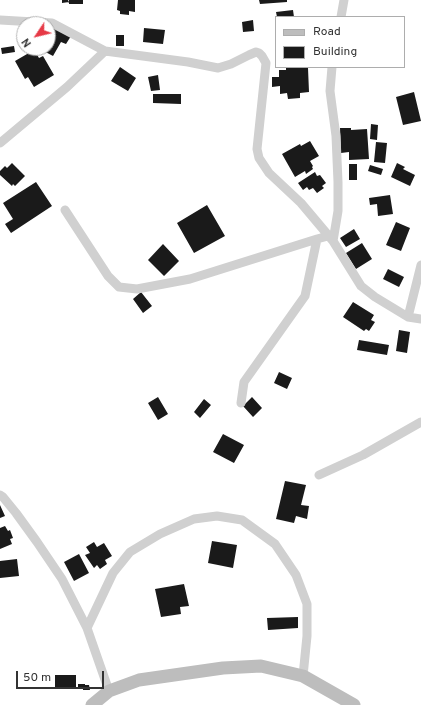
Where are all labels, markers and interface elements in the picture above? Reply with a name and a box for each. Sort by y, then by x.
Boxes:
north arrow [16,16,56,56]
legend [275,16,405,68]
text: Road [313,24,341,40]
text: N [19,35,35,50]
text: Building [313,44,357,60]
scale bar [18,663,106,689]
text: 50 m [23,670,51,686]

